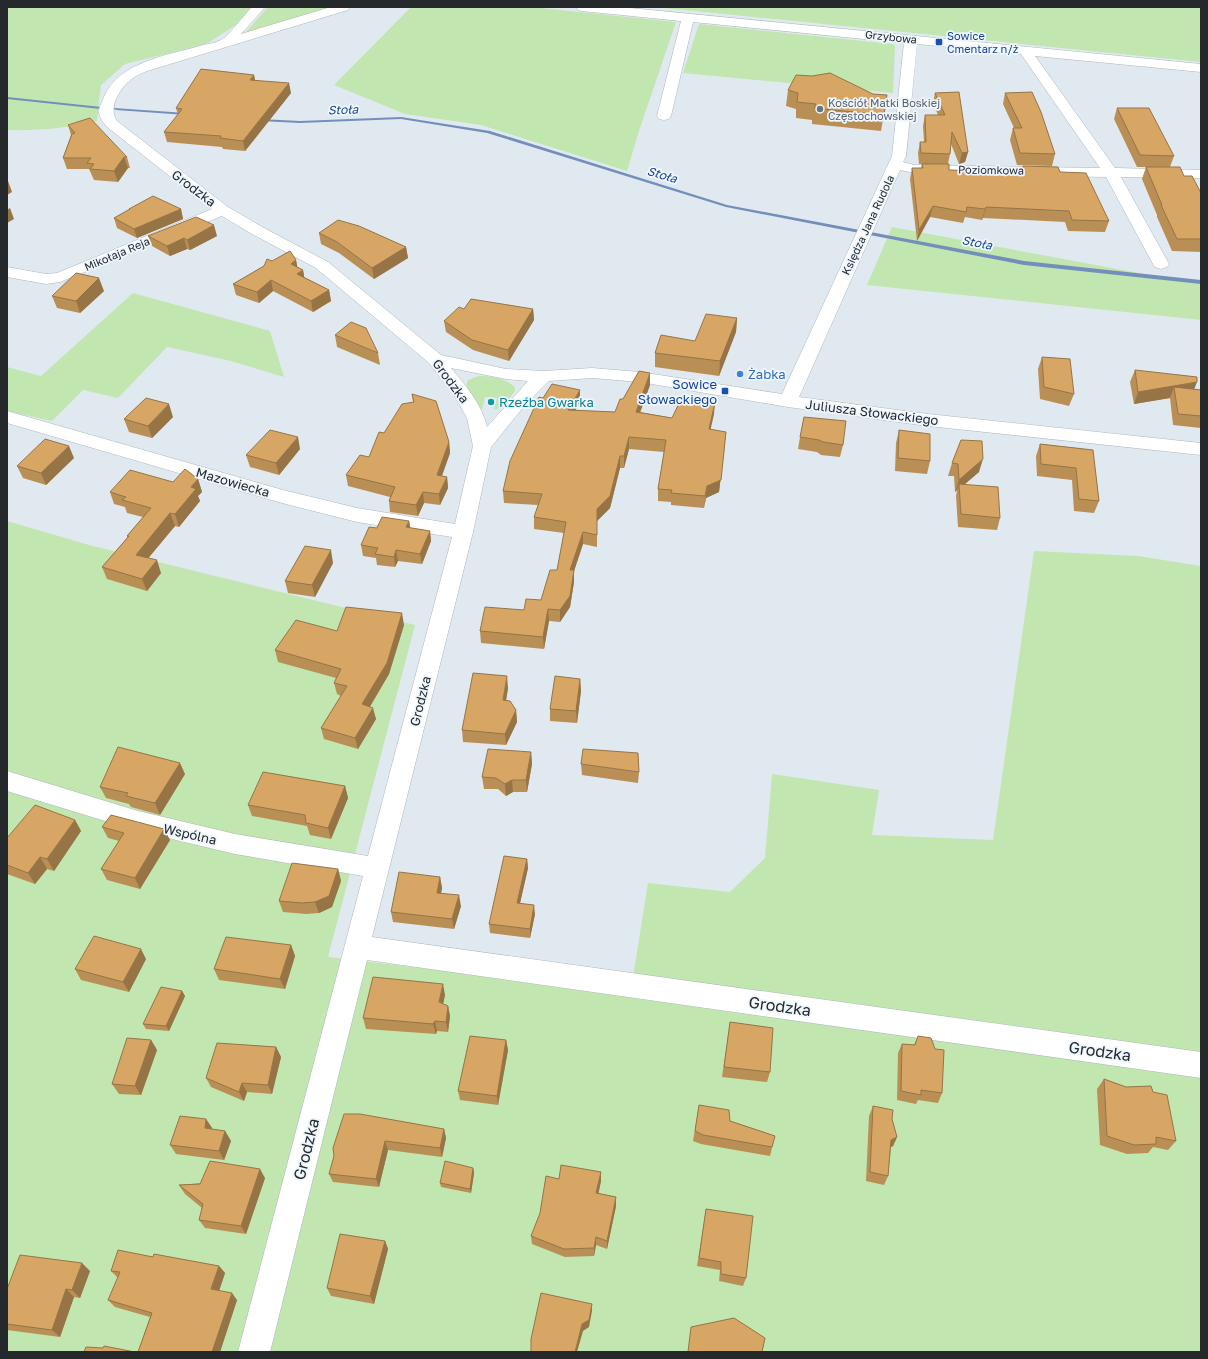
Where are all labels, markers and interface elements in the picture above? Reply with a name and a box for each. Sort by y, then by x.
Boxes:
street label: Grzybowa [864,27,918,46]
place label: Sowice Cmentarz n/ż [947,29,1019,55]
marker: Sowice Cmentarz n/ż [934,37,944,47]
place label: Kościół Matki Boskiej Częstochowskiej [828,96,940,122]
water label: Stoła [328,101,360,118]
marker: Kościół Matki Boskiej Częstochowskiej [815,104,825,114]
street label: Poziomkowa [958,162,1024,177]
water label: Stoła [645,163,680,186]
street label: Grodzka [169,166,219,210]
street label: Księdza Jana Rudola [839,173,896,277]
water label: Stoła [961,232,995,253]
street label: Mikołaja Reja [82,234,152,273]
street label: Grodzka [429,356,473,406]
place label: Żabka [748,366,786,382]
marker: Żabka [735,369,745,379]
place label: Sowice Słowackiego [638,376,717,407]
marker: Sowice Słowackiego [720,386,730,396]
place label: Rzeźba Gwarka [499,394,594,410]
street label: Juliusza Słowackiego [805,396,940,428]
marker: Rzeźba Gwarka [486,397,496,407]
street label: Mazowiecka [194,464,272,500]
street label: Grodzka [406,674,434,728]
street label: Wspólna [162,820,218,848]
street label: Grodzka [747,992,813,1020]
street label: Grodzka [1067,1037,1133,1065]
street label: Grodzka [289,1116,323,1182]

